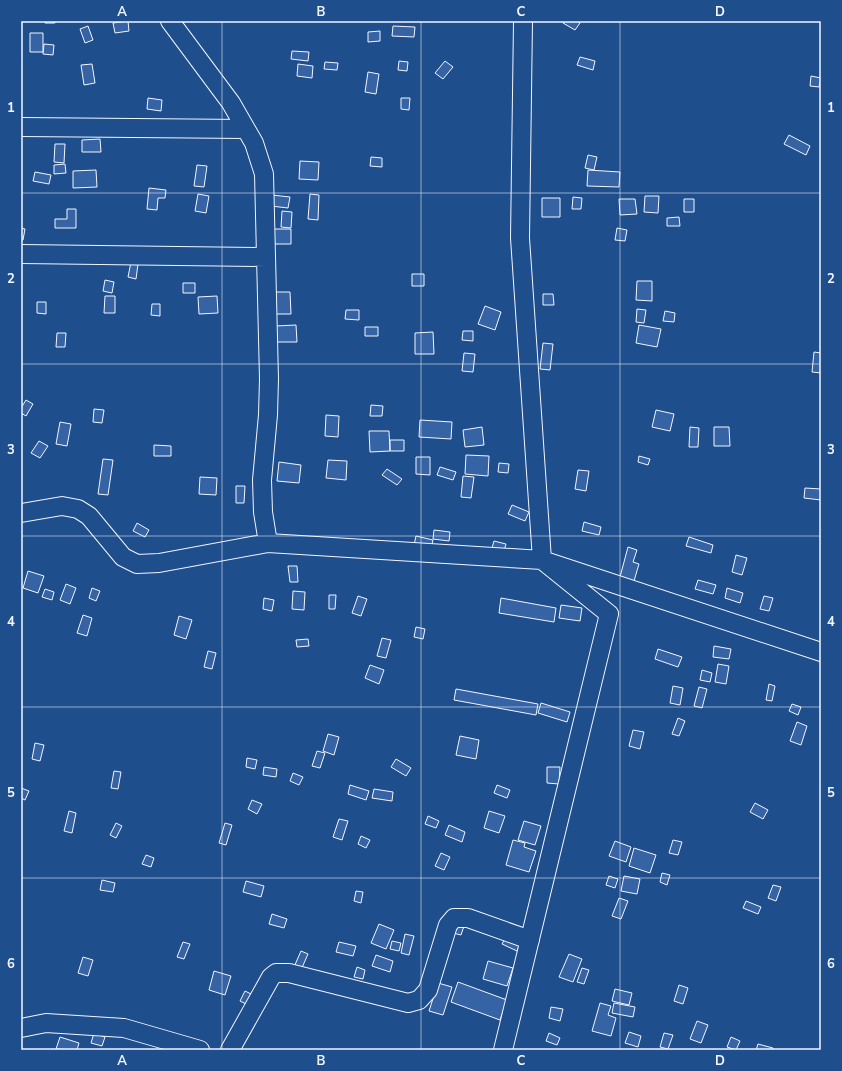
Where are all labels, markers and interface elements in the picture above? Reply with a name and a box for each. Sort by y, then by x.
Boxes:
text: A [117,3,127,21]
text: B [317,3,326,21]
text: C [517,3,526,21]
text: D [715,3,725,21]
text: 1 [7,99,15,117]
text: 1 [827,99,835,117]
text: 2 [7,270,15,288]
text: 2 [827,270,835,288]
text: 3 [7,441,15,459]
text: 3 [827,441,835,459]
text: 4 [7,613,15,631]
text: 4 [827,613,835,631]
text: 5 [7,784,15,802]
text: 5 [827,784,835,802]
text: 6 [7,955,15,973]
text: 6 [827,955,835,973]
text: A [117,1052,127,1070]
text: B [317,1052,326,1070]
text: C [517,1052,526,1070]
text: D [715,1052,725,1070]

